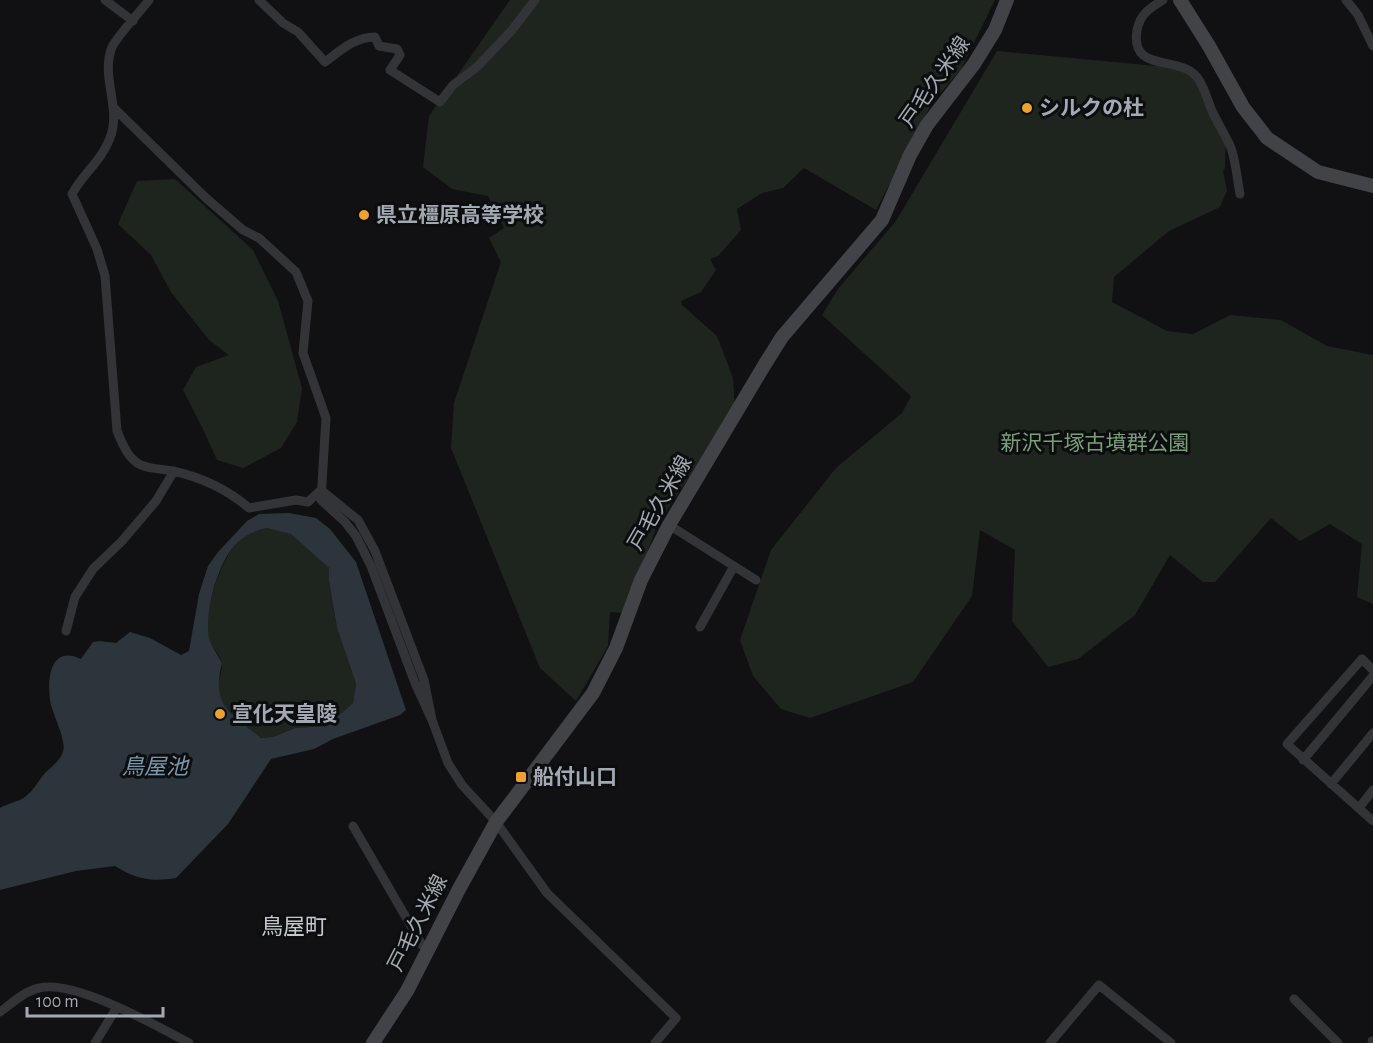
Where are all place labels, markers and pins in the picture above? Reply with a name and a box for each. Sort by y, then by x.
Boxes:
place label: シルクの杜 [1039,97,1144,119]
marker: シルクの杜 [1020,101,1034,115]
place label: 県立橿原高等学校 [376,204,544,226]
marker: 県立橿原高等学校 [357,208,371,222]
place label: 宣化天皇陵 [232,702,337,725]
marker: 宣化天皇陵 [213,707,227,721]
place label: 船付山口 [533,765,617,788]
marker: 船付山口 [514,770,528,784]

